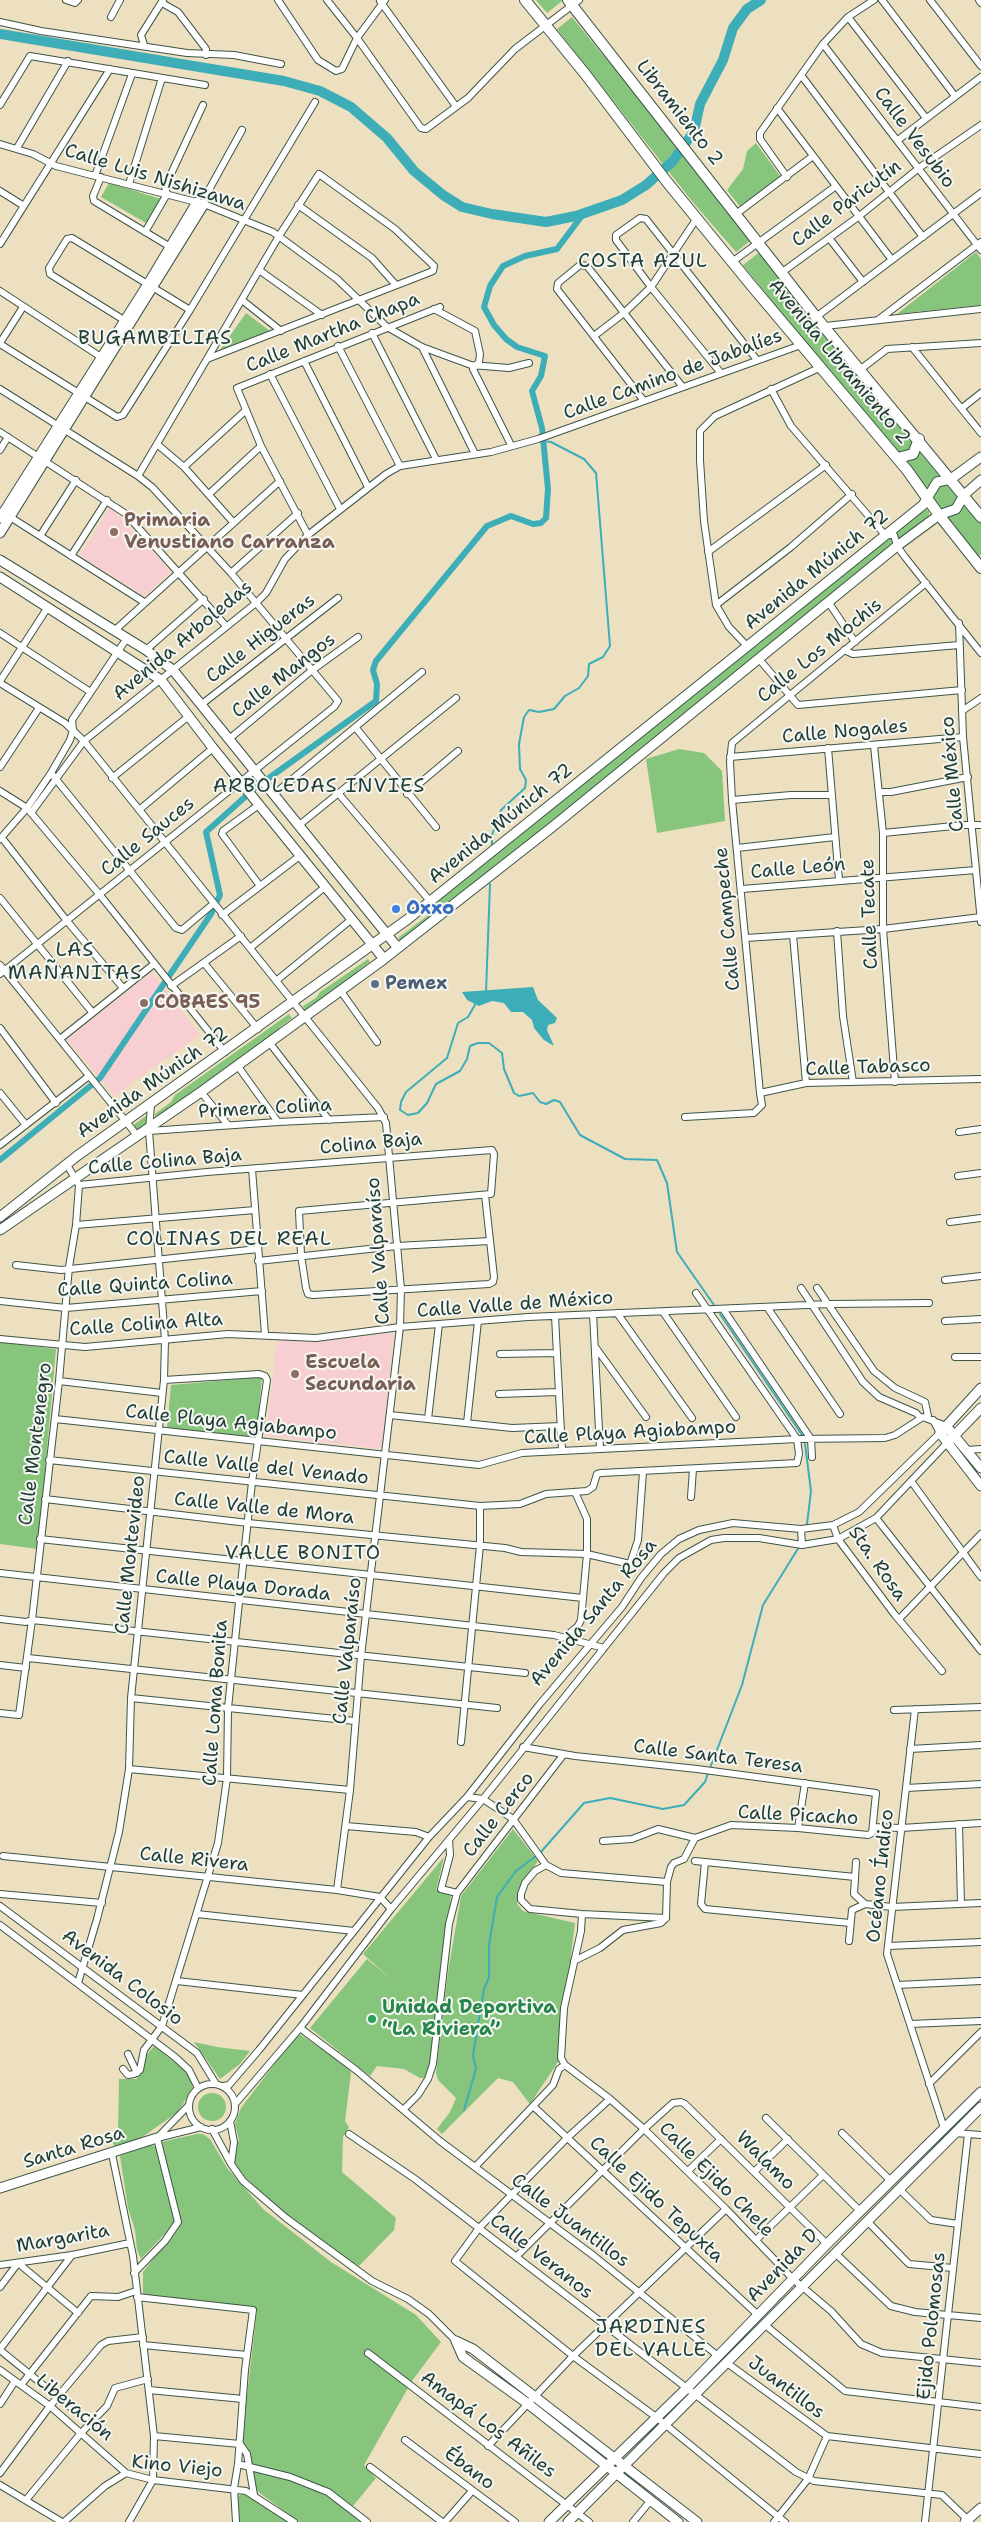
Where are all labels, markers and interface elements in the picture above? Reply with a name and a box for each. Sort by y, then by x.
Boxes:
street label: Libramiento 2 [631,56,727,170]
street label: Calle Vesubio [868,83,960,193]
street label: Calle Luis Nishizawa [62,140,248,216]
street label: Calle Paricutín [788,155,906,253]
district label: COSTA AZUL [577,250,709,274]
street label: Avenida Libramiento 2 [763,275,915,449]
street label: Calle Martha Chapa [243,288,423,378]
street label: Calle Camino de Jabalíes [560,325,786,425]
district label: BUGAMBILIAS [77,327,233,351]
street label: Avenida Múnich 72 [740,505,894,635]
place label: Primaria Venustiano Carranza [124,510,335,554]
marker: Primaria Venustiano Carranza [108,526,120,538]
street label: Avenida Arboledas [109,576,257,706]
street label: Calle Higueras [202,589,320,689]
street label: Calle Los Mochis [753,594,887,708]
street label: Calle Mangos [228,628,340,724]
street label: Calle Nogales [781,715,909,749]
street label: Calle México [937,715,969,833]
street label: Avenida Múnich 72 [424,759,578,889]
district label: ARBOLEDAS INVIES [211,775,427,799]
street label: Calle Sauces [97,792,199,882]
street label: Calle Campeche [710,846,746,992]
street label: Calle León [750,853,846,885]
street label: Calle Tecate [857,858,883,970]
place label: Oxxo [406,898,454,920]
marker: Oxxo [390,903,402,915]
district label: LAS MAÑANITAS [7,939,143,986]
place label: Pemex [385,973,447,995]
marker: Pemex [369,978,381,990]
place label: COBAES 95 [154,992,260,1014]
marker: COBAES 95 [138,997,150,1009]
street label: Avenida Múnich 72 [73,1022,233,1144]
street label: Calle Tabasco [805,1054,931,1082]
street label: Primera Colina [198,1094,332,1124]
street label: Colina Baja [319,1128,423,1160]
street label: Calle Colina Baja [87,1144,243,1180]
street label: Calle Valparaíso [362,1177,396,1325]
district label: COLINAS DEL REAL [124,1228,334,1252]
street label: Calle Quinta Colina [57,1268,233,1302]
street label: Calle Valle de México [416,1287,614,1323]
street label: Calle Colina Alta [69,1308,223,1342]
place label: Escuela Secundaria [305,1352,416,1396]
street label: Calle Montenegro [15,1361,57,1527]
marker: Escuela Secundaria [289,1368,301,1380]
street label: Calle Playa Agiabampo [124,1401,338,1445]
street label: Calle Playa Agiabampo [523,1416,737,1450]
street label: Calle Valle del Venado [162,1446,370,1490]
street label: Calle Montevideo [111,1474,151,1636]
street label: Calle Valle de Mora [173,1488,355,1530]
street label: Sta. Rosa [843,1522,911,1606]
street label: Avenida Santa Rosa [526,1535,662,1691]
district label: VALLE BONITO [223,1542,383,1566]
street label: Calle Playa Dorada [154,1565,332,1607]
street label: Calle Valparaíso [329,1576,367,1726]
street label: Calle Loma Bonita [199,1619,233,1787]
street label: Calle Santa Teresa [632,1735,804,1779]
street label: Calle Cerco [459,1768,539,1862]
street label: Calle Picacho [737,1801,859,1831]
street label: Océano Índico [863,1808,899,1944]
street label: Calle Rivera [138,1843,250,1877]
street label: Avenida Colosio [57,1925,187,2031]
place label: Unidad Deportiva “La Riviera” [382,1997,556,2041]
marker: Unidad Deportiva “La Riviera” [366,2013,378,2025]
street label: Calle Ejido Chele [654,2118,778,2242]
street label: Santa Rosa [21,2122,127,2174]
street label: Walamo [731,2127,799,2195]
street label: Calle Ejido Tepuxta [584,2132,728,2268]
street label: Calle Juantillos [506,2169,634,2273]
street label: Calle Veranos [485,2210,597,2304]
street label: Margarita [15,2220,111,2258]
street label: Avenida D [742,2224,824,2308]
street label: Ejido Polomosas [913,2251,951,2401]
district label: JARDINES DEL VALLE [594,2316,708,2363]
street label: Juantillos [743,2352,829,2424]
street label: Amapá Los Añiles [416,2367,560,2483]
street label: Liberación [31,2370,117,2446]
street label: Ébano [439,2443,499,2495]
street label: Kino Viejo [130,2451,224,2483]

